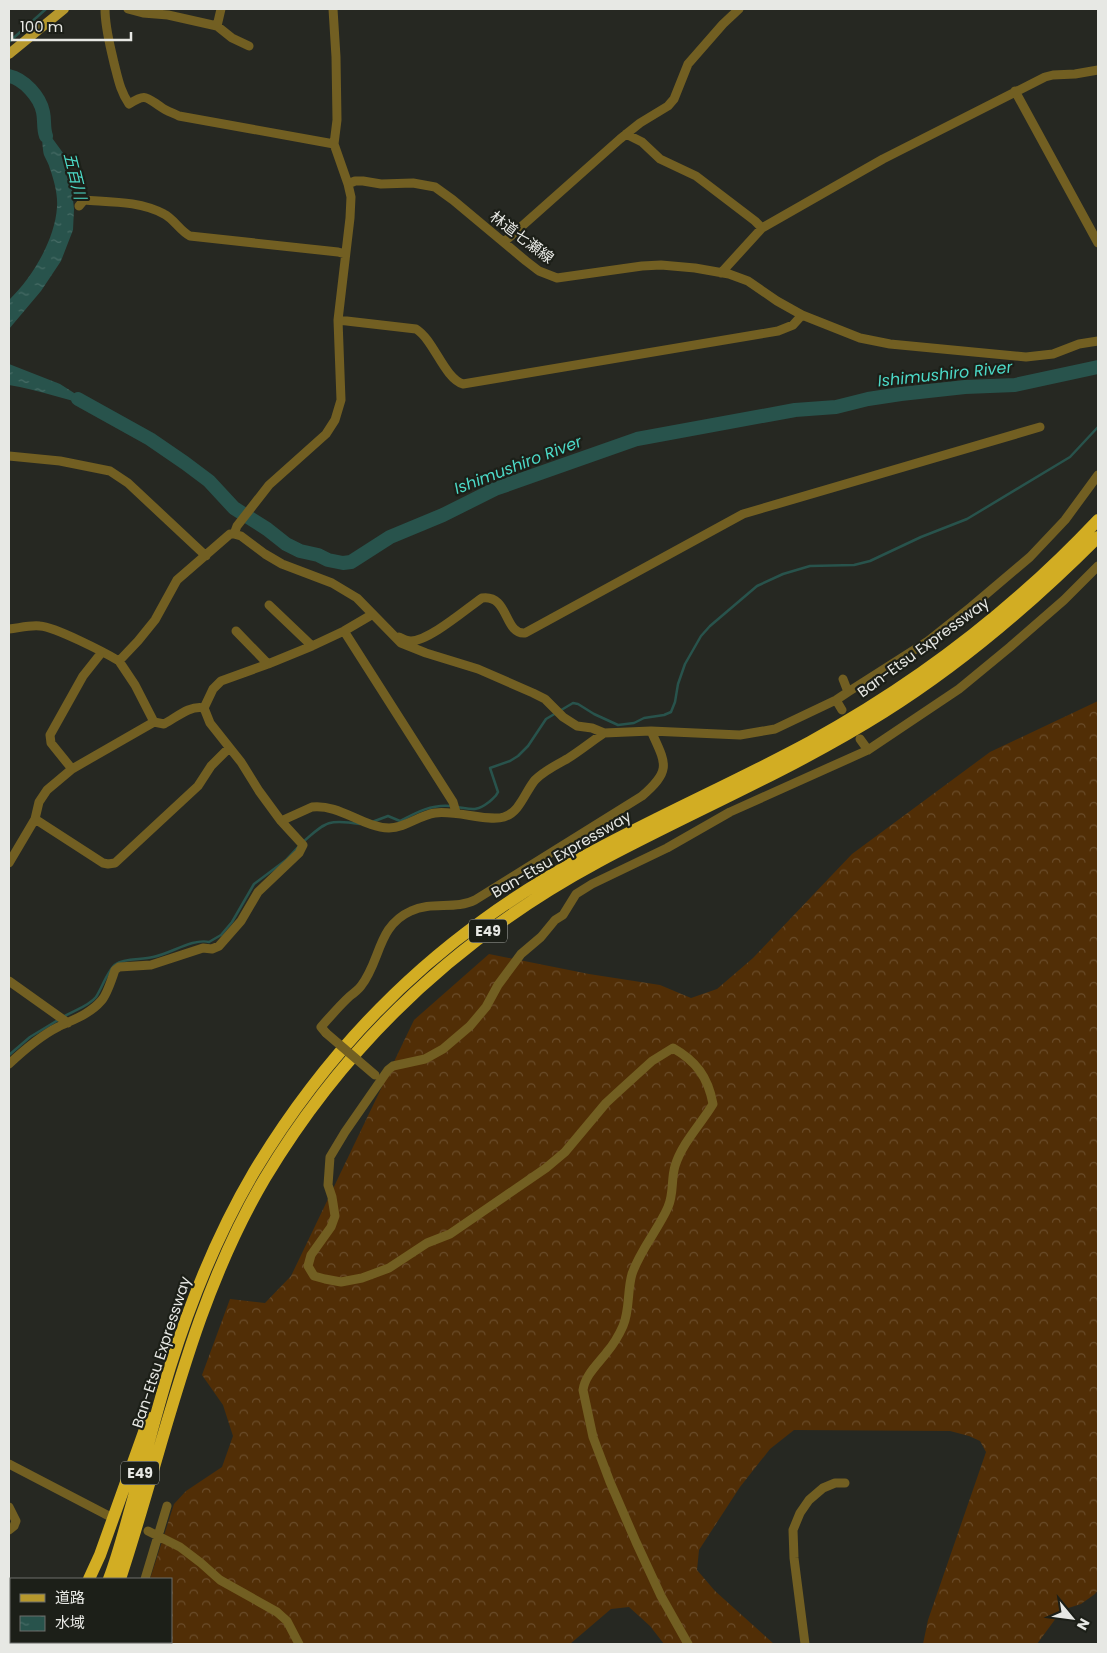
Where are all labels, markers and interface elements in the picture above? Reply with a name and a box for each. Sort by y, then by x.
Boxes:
scale bar [12,10,131,42]
text: 100 m [20,16,63,37]
water label: 五百川 [58,150,92,204]
street label: 林道七瀬線 [486,206,558,268]
water label: Ishimushiro River [877,355,1014,393]
water label: Ishimushiro River [451,430,586,500]
street label: Ban-Etsu Expressway [853,592,994,702]
street label: Ban-Etsu Expressway [487,805,635,903]
road number: E49 [469,919,507,942]
street label: Ban-Etsu Expressway [127,1273,196,1431]
road number: E49 [121,1462,159,1485]
legend [10,1578,172,1643]
text: 道路 [55,1587,85,1608]
north arrow [1047,1593,1097,1643]
text: 水域 [55,1612,85,1633]
text: N [1072,1615,1095,1634]

